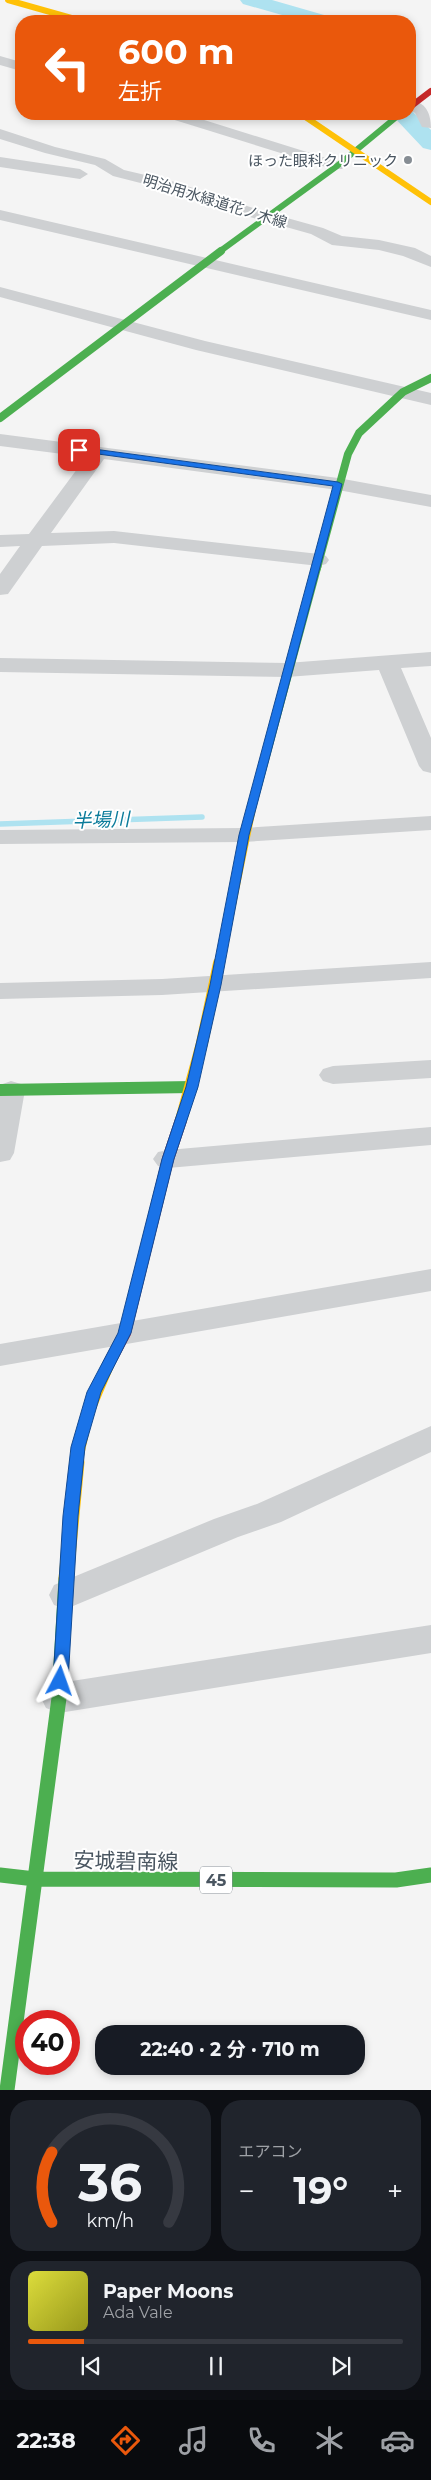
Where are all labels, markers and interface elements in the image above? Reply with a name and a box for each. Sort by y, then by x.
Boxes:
text: 600 m [118,30,234,73]
icon: left [35,35,100,100]
text: 左折 [118,78,162,105]
place label: ほった眼科クリニック [248,151,398,170]
marker: ほった眼科クリニック [402,154,414,166]
street label: 明治用水緑道花ノ木線 [140,170,290,232]
pin [58,429,100,471]
icon: arrive [65,436,93,464]
water label: 半場川 [72,807,132,832]
position arrow [33,1654,85,1706]
street label: 安城碧南線 [73,1848,179,1874]
road number: 45 [200,1866,232,1894]
speed limit sign: 40 [15,2010,80,2075]
text: 22:40 · 2 分 · 710 m [140,2038,320,2061]
text: エアコン [239,2142,303,2161]
text: 36 [77,2151,142,2214]
text: 19° [293,2167,348,2214]
text: − [239,2174,255,2208]
text: + [387,2174,403,2208]
text: km/h [86,2210,134,2231]
text: Paper Moons [103,2280,233,2303]
text: Ada Vale [103,2303,173,2322]
icon: previous [77,2352,105,2380]
icon: pause [202,2352,230,2380]
icon: next [327,2352,355,2380]
icon: directions [108,2423,143,2458]
icon: music [176,2423,211,2458]
icon: phone [244,2423,279,2458]
icon: climate [312,2423,347,2458]
icon: car [380,2423,415,2458]
text: 22:38 [16,2427,76,2454]

